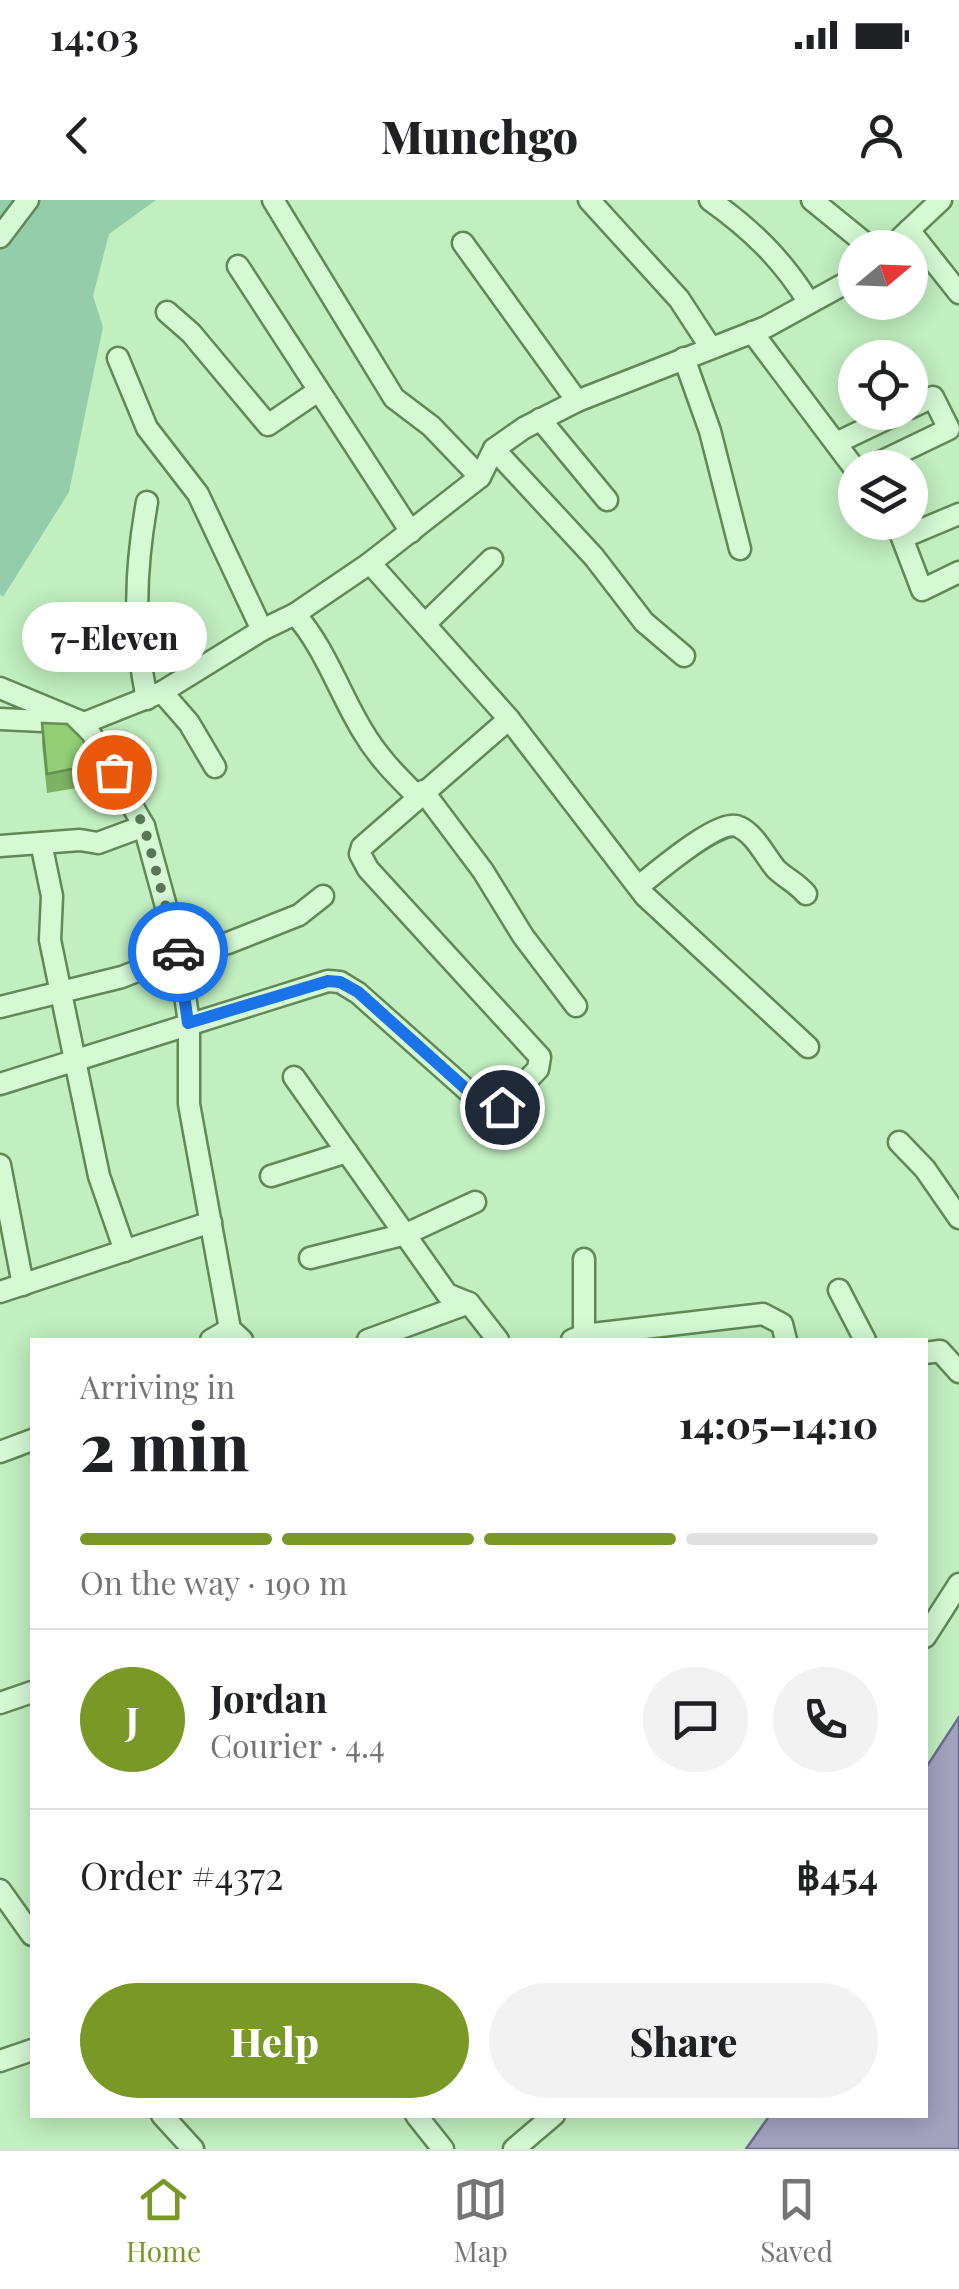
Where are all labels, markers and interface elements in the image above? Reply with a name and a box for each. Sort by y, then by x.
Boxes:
text: 14:03 [50,10,139,61]
text: Munchgo [381,105,578,165]
icon: back [50,108,105,163]
icon: person [854,108,909,163]
north arrow [838,230,928,320]
map controls [838,230,928,540]
button: locate [838,340,928,430]
button: layers [838,450,928,540]
callout: 7-Eleven [22,602,206,672]
text: 7-Eleven [51,615,178,658]
pin [72,730,157,815]
icon: bag [87,745,142,800]
courier [128,902,228,1002]
icon: car [151,925,206,980]
pin [460,1065,545,1150]
icon: home [475,1080,530,1135]
text: Arriving in [80,1364,235,1407]
text: 14:05–14:10 [679,1398,878,1449]
text: 2 min [80,1401,249,1487]
text: On the way · 190 m [80,1560,347,1603]
button: chat [643,1667,748,1772]
button: phone [773,1667,878,1772]
text: Jordan [210,1672,328,1723]
text: J [126,1694,139,1745]
text: Courier · 4.4 [210,1723,385,1766]
text: Order #4372 [80,1849,284,1900]
text: ฿454 [796,1849,878,1900]
button: Help [80,1983,469,2098]
button: Share [489,1983,878,2098]
tab: Home [126,2172,201,2269]
tab: Map [453,2172,508,2269]
tab: Saved [760,2172,833,2269]

